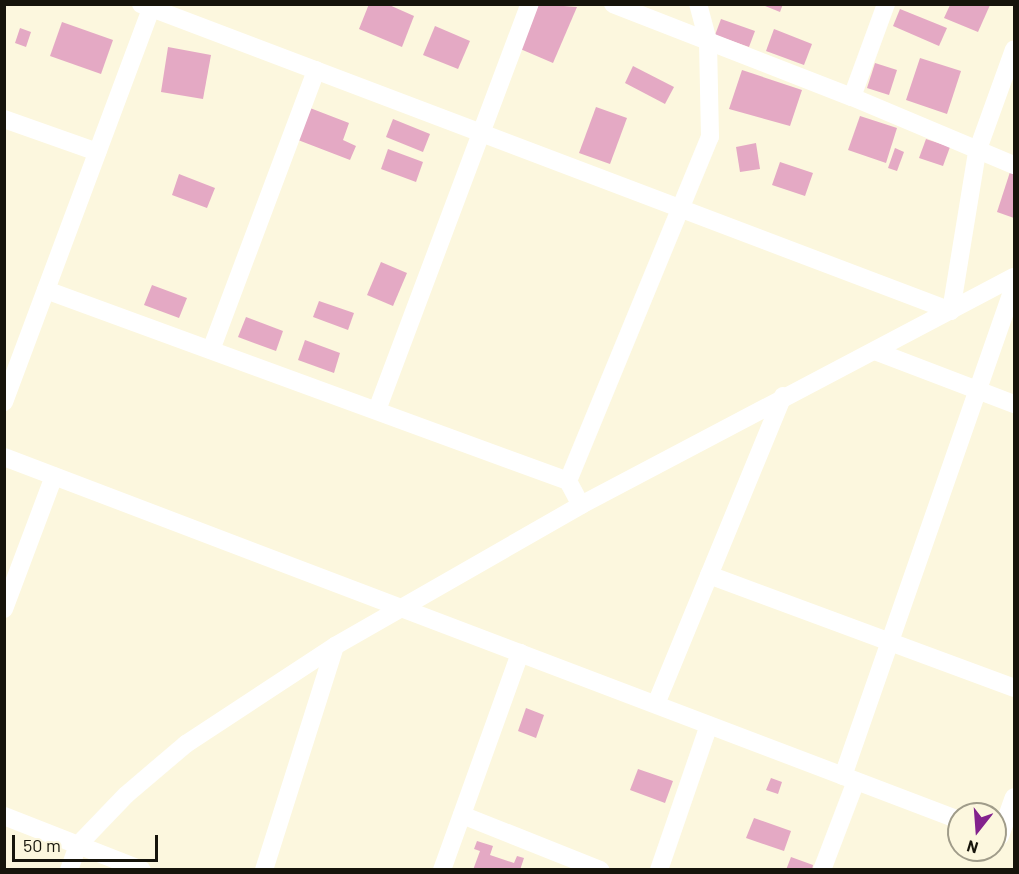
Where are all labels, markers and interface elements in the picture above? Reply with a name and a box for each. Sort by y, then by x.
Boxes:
north arrow [947,802,1007,862]
scale bar [15,823,160,861]
text: 50 m [23,834,61,856]
text: N [964,837,980,858]

